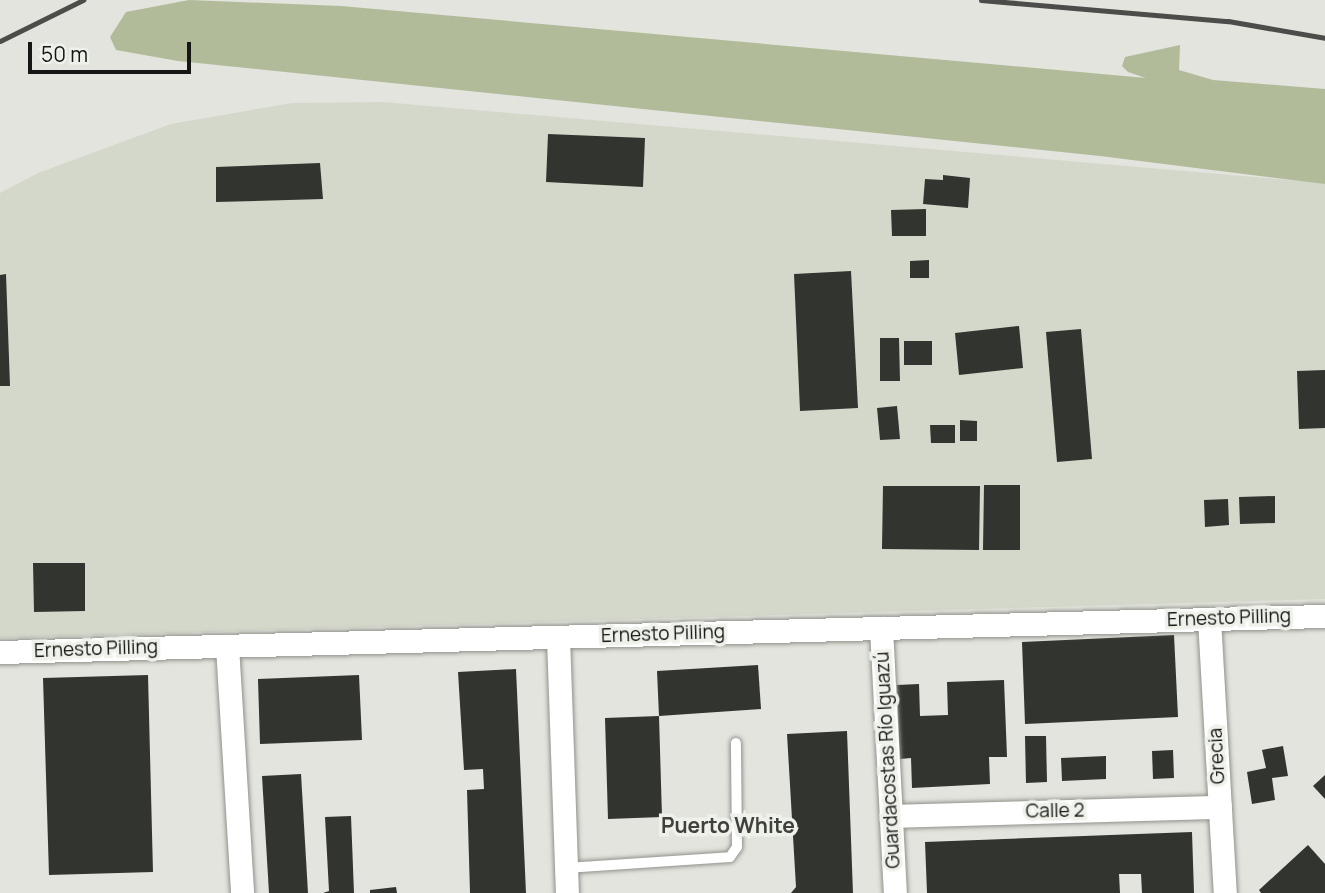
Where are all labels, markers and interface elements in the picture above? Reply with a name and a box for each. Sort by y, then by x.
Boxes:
scale bar [32,28,194,72]
text: 50 m [41,40,88,68]
street label: Ernesto Pilling [1167,604,1291,632]
street label: Ernesto Pilling [601,620,725,648]
street label: Ernesto Pilling [34,635,158,663]
street label: Guardacostas Río Iguazú [871,651,905,869]
street label: Grecia [1204,727,1230,785]
street label: Calle 2 [1025,799,1085,823]
district label: Puerto White [661,812,795,838]

